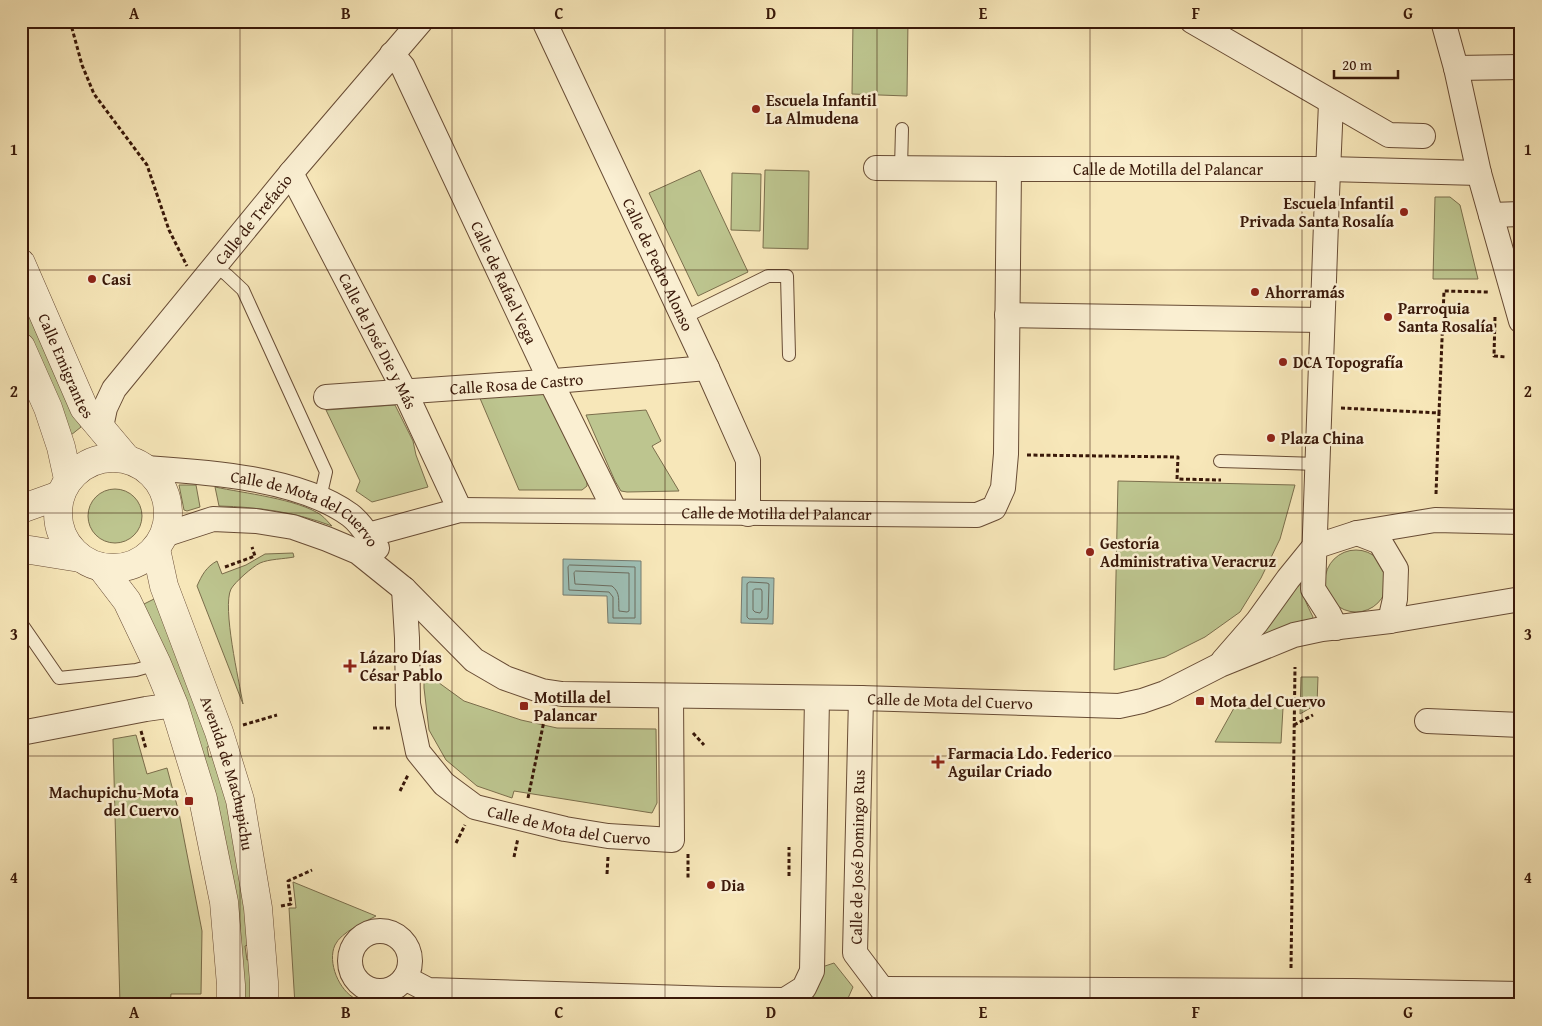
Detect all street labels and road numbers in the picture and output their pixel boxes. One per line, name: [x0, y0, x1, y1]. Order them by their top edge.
street label: Calle de Motilla del Palancar: [1073, 157, 1263, 181]
street label: Calle de Trefacio: [209, 169, 298, 270]
street label: Calle de Pedro Alonso: [617, 194, 700, 335]
street label: Calle de Rafael Vega: [465, 217, 544, 348]
street label: Calle de José Die y Más: [333, 268, 423, 413]
street label: Calle Emigrantes: [32, 309, 100, 423]
street label: Calle Rosa de Castro: [449, 367, 584, 400]
street label: Calle de Mota del Cuervo: [229, 464, 385, 552]
street label: Calle de Motilla del Palancar: [682, 500, 872, 526]
street label: Calle de Mota del Cuervo: [867, 686, 1033, 715]
street label: Avenida de Machupichu: [194, 693, 260, 852]
street label: Calle de José Domingo Rus: [843, 769, 871, 945]
street label: Calle de Mota del Cuervo: [485, 799, 651, 851]

